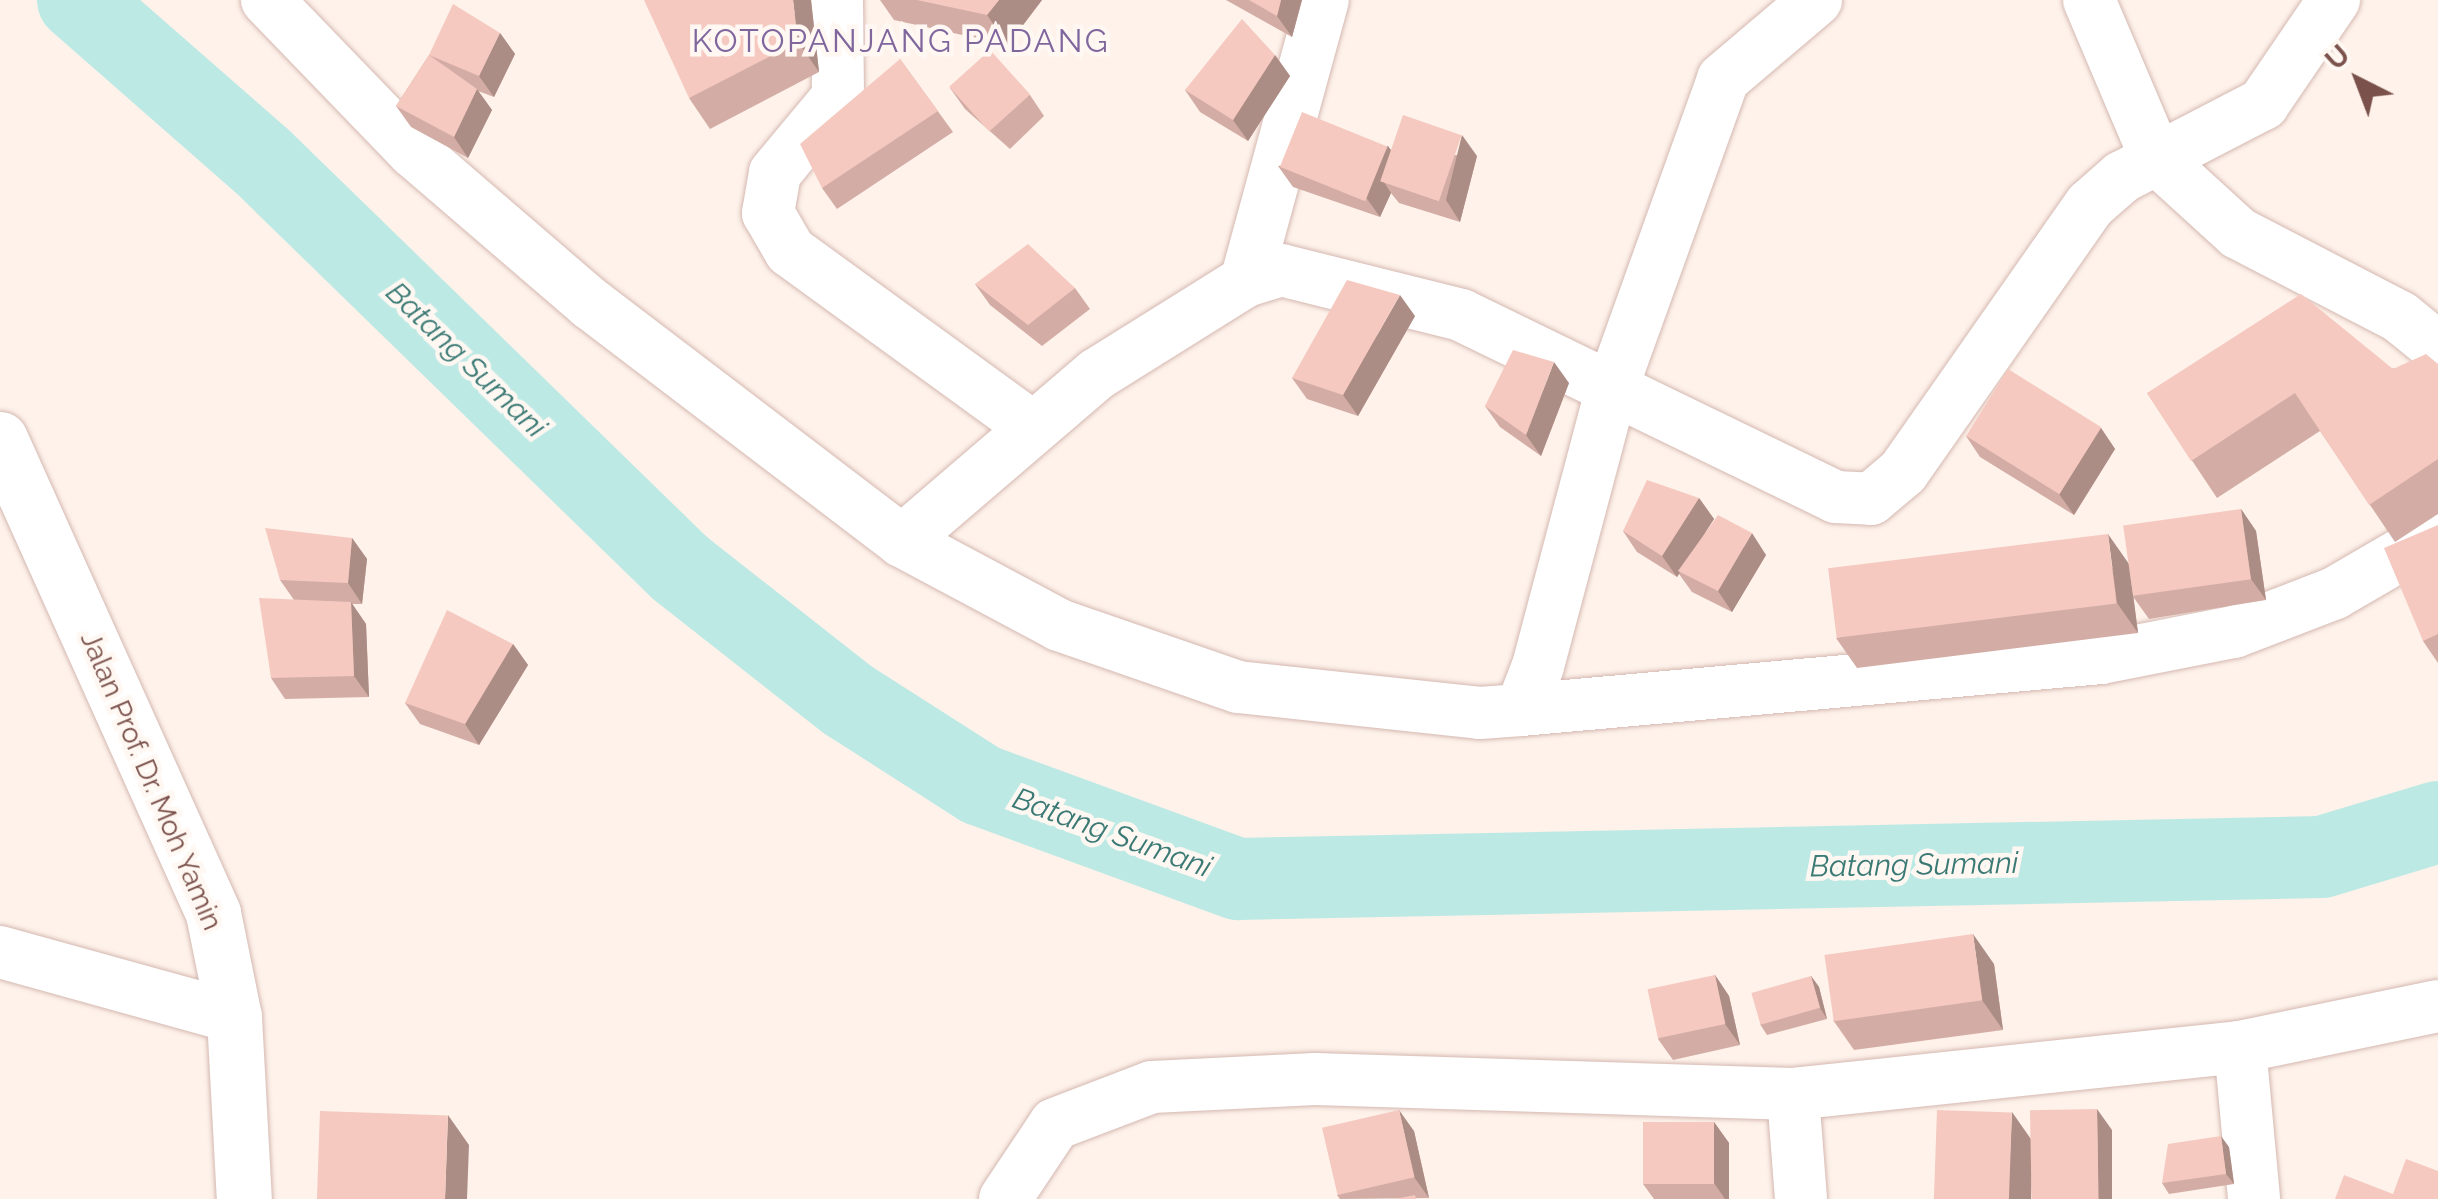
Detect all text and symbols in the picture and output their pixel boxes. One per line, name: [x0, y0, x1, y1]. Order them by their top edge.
district label: KOTOPANJANG PADANG: [692, 22, 1110, 60]
north arrow: [2308, 30, 2408, 130]
text: U: [2319, 38, 2356, 77]
water label: Batang Sumani: [379, 275, 553, 445]
street label: Jalan Prof. Dr. Moh Yamin: [73, 626, 229, 936]
water label: Batang Sumani: [1008, 780, 1216, 886]
water label: Batang Sumani: [1810, 845, 2018, 885]

